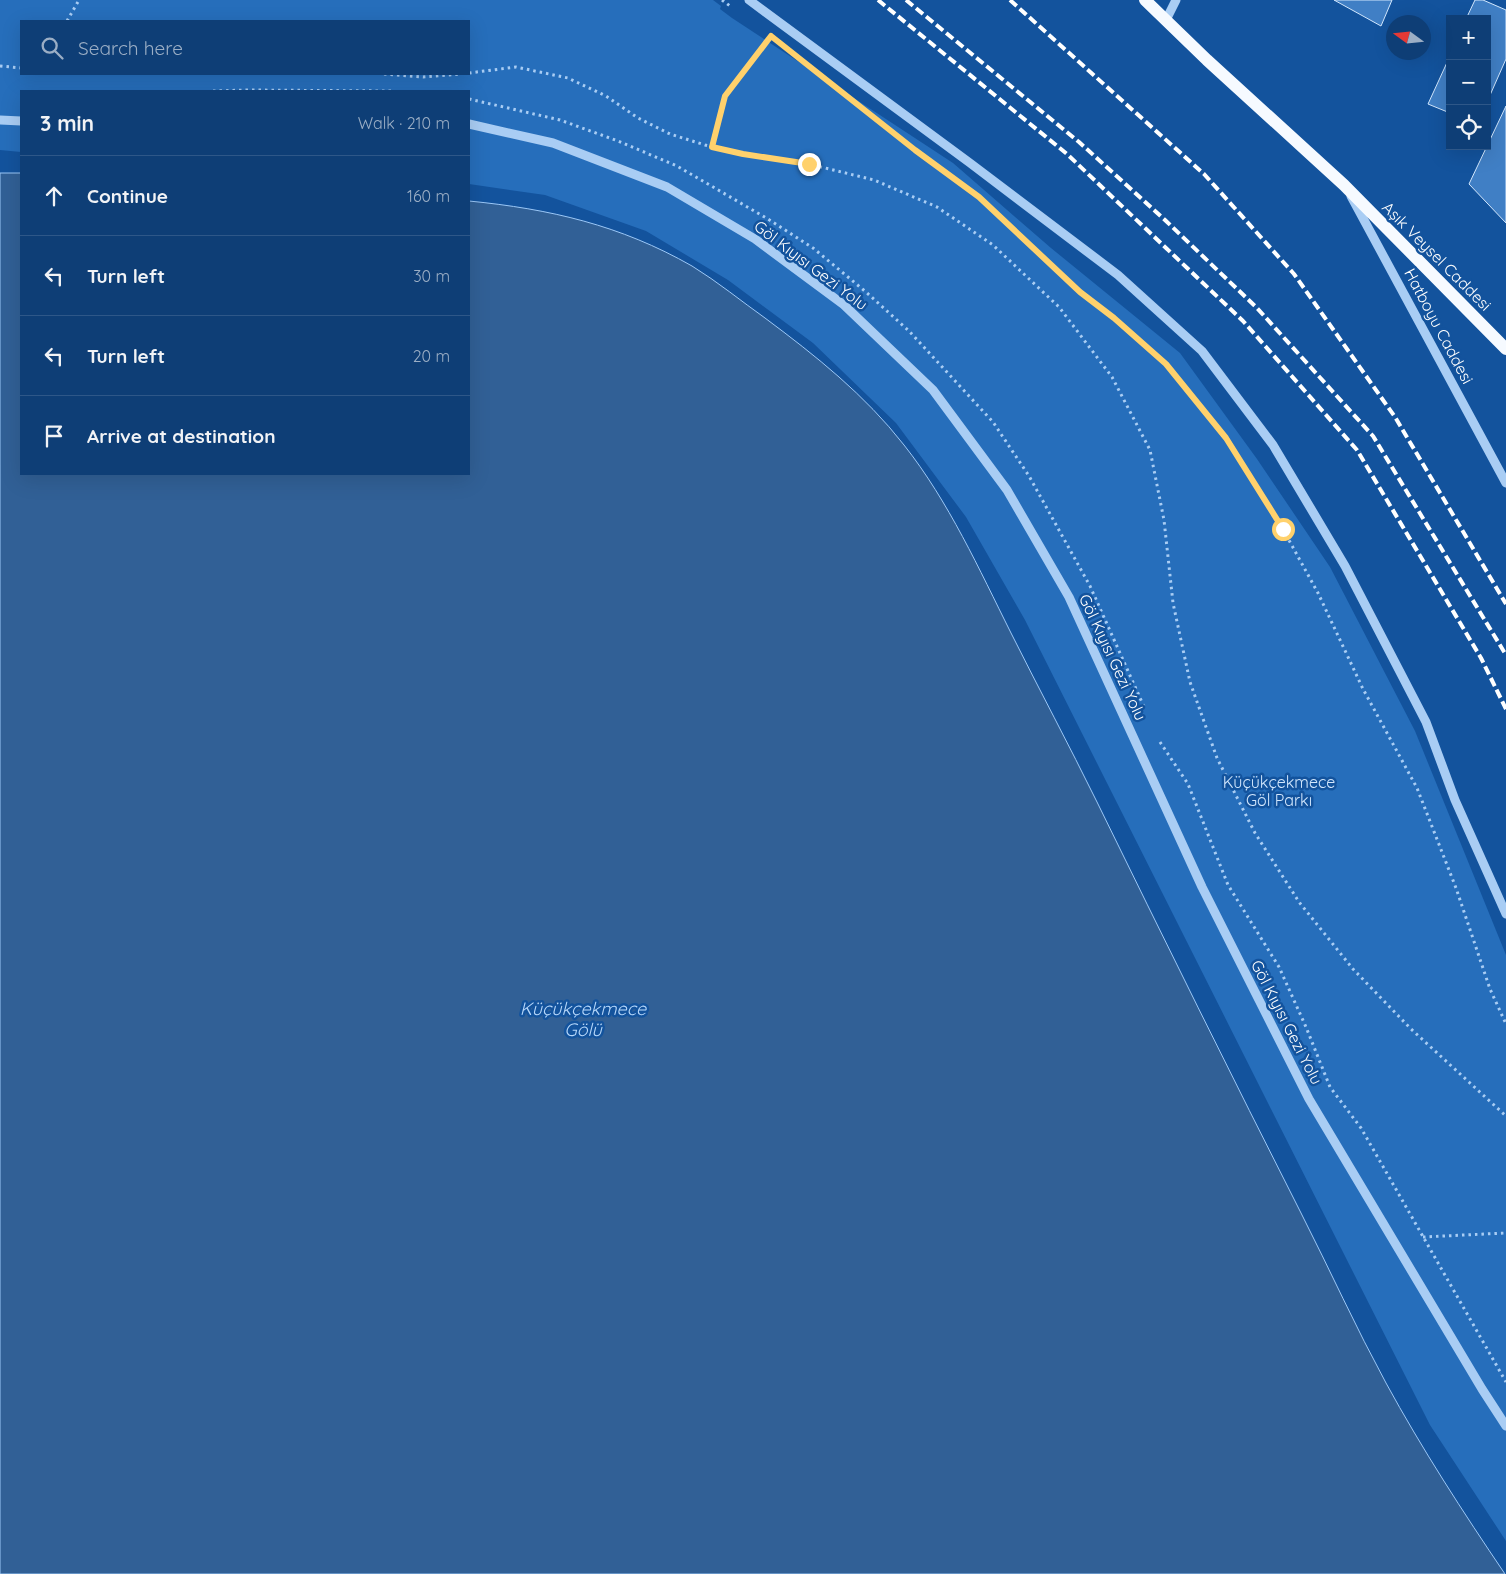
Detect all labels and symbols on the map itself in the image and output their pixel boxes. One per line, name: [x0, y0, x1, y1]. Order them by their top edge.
north arrow: [1386, 15, 1431, 60]
route end: [798, 153, 821, 176]
street label: Aşık Veysel Caddesi: [1378, 197, 1496, 315]
street label: Göl Kıyısı Gezi Yolu: [750, 216, 872, 314]
street label: Hatboyu Caddesi: [1400, 265, 1478, 387]
route start: [1272, 518, 1295, 541]
street label: Göl Kıyısı Gezi Yolu: [1075, 591, 1151, 723]
park label: Küçükçekmece Göl Parkı: [1223, 772, 1335, 810]
street label: Göl Kıyısı Gezi Yolu: [1247, 956, 1327, 1088]
water label: Küçükçekmece Gölü: [520, 997, 647, 1041]

